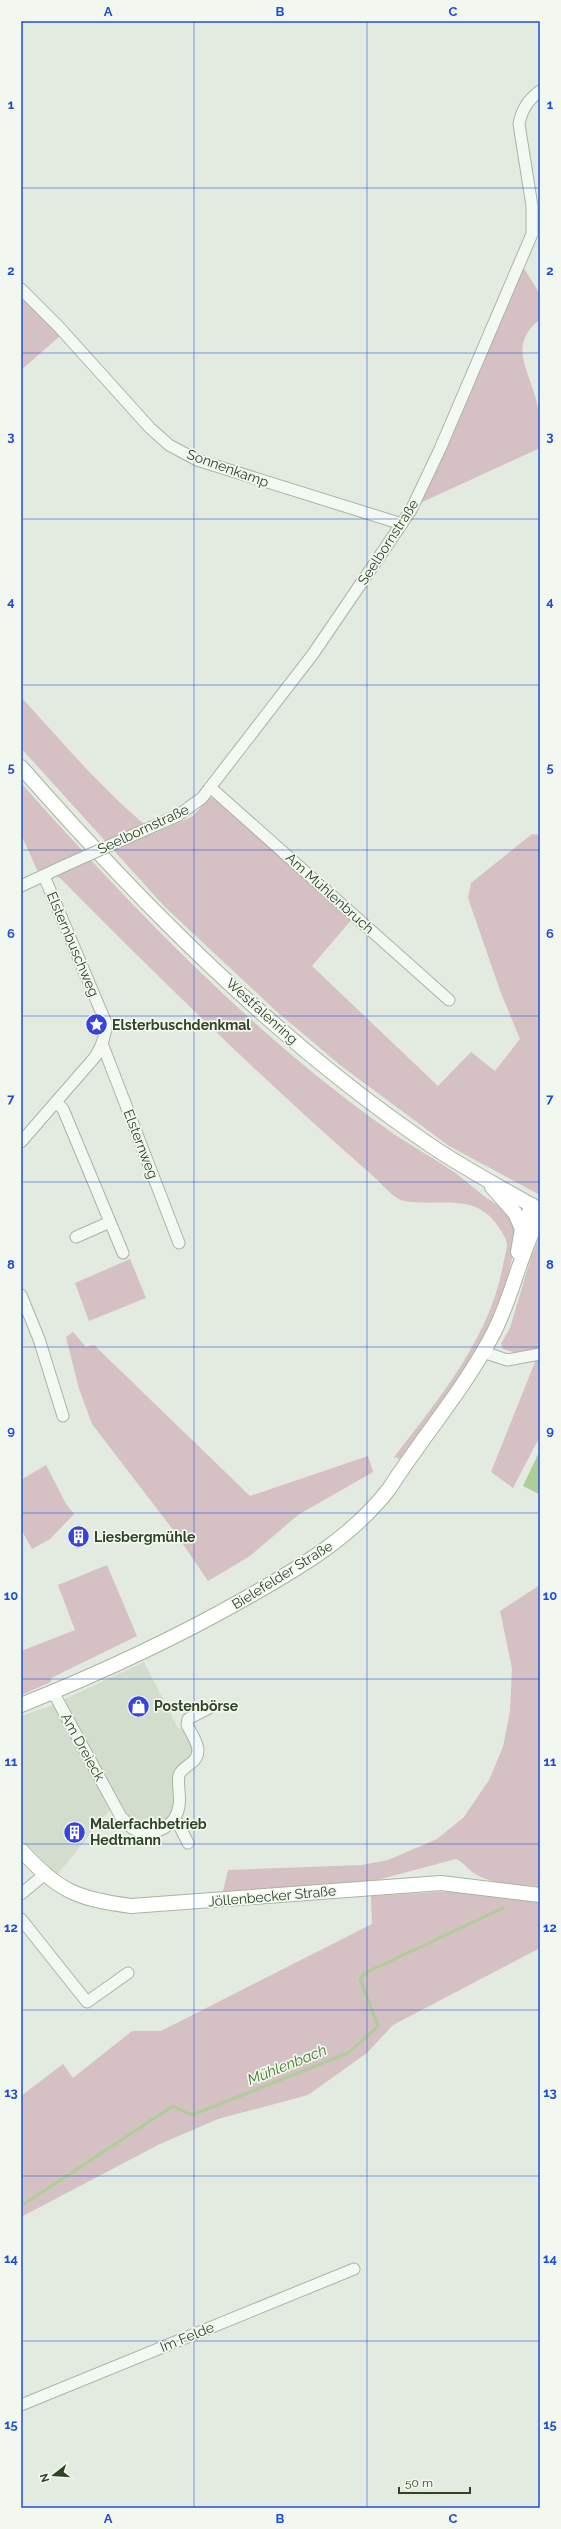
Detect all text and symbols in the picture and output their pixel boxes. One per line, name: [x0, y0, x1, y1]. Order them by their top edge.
text: A: [104, 4, 113, 19]
text: B: [276, 4, 285, 19]
text: C: [449, 4, 458, 19]
text: 1: [8, 97, 15, 112]
text: 1: [547, 97, 554, 112]
text: 2: [7, 263, 15, 278]
text: 2: [546, 263, 554, 278]
text: 3: [7, 429, 15, 444]
text: 3: [546, 429, 554, 444]
street label: Sonnenkamp: [185, 446, 272, 490]
street label: Seelbornstraße: [354, 496, 422, 588]
text: 4: [7, 594, 15, 609]
text: 4: [546, 594, 554, 609]
text: 5: [7, 760, 15, 775]
text: 5: [546, 760, 554, 775]
street label: Seelbornstraße: [95, 801, 191, 857]
street label: Am Mühlenbruch: [283, 849, 377, 937]
street label: Elsternbuschweg: [44, 889, 102, 999]
text: 6: [7, 926, 15, 941]
text: 6: [546, 926, 554, 941]
street label: Westfalenring: [223, 975, 301, 1047]
place icon: Elsterbuschdenkmal: [84, 1012, 110, 1038]
place label: Elsterbuschdenkmal: [112, 1017, 251, 1033]
text: 7: [7, 1091, 15, 1106]
text: 7: [546, 1091, 554, 1106]
street label: Elsternweg: [120, 1107, 162, 1181]
text: 8: [7, 1257, 15, 1272]
text: 8: [546, 1257, 554, 1272]
text: 9: [7, 1423, 15, 1438]
text: 9: [546, 1423, 554, 1438]
building icon: Liesbergmühle: [66, 1524, 92, 1550]
place label: Liesbergmühle: [94, 1529, 196, 1545]
street label: Bielefelder Straße: [229, 1538, 335, 1612]
text: 10: [4, 1588, 18, 1603]
text: 10: [543, 1588, 557, 1603]
shop icon: Postenbörse: [125, 1693, 151, 1719]
place label: Postenbörse: [154, 1698, 239, 1714]
street label: Am Dreieck: [58, 1710, 109, 1784]
text: 11: [5, 1754, 18, 1769]
text: 11: [544, 1754, 557, 1769]
place label: Malerfachbetrieb Hedtmann: [90, 1816, 207, 1848]
building icon: Malerfachbetrieb Hedtmann: [62, 1819, 88, 1845]
street label: Jöllenbecker Straße: [207, 1882, 337, 1910]
text: 12: [4, 1920, 18, 1935]
text: 12: [543, 1920, 557, 1935]
water label: Mühlenbach: [245, 2041, 329, 2089]
text: 13: [4, 2085, 18, 2100]
text: 13: [543, 2085, 557, 2100]
text: 14: [4, 2251, 18, 2266]
text: 14: [543, 2251, 557, 2266]
street label: Im Felde: [158, 2319, 216, 2355]
text: 15: [4, 2417, 18, 2432]
text: 15: [543, 2417, 557, 2432]
north arrow: [34, 2455, 74, 2495]
scale bar: [399, 2469, 470, 2495]
text: N: [37, 2472, 52, 2484]
text: 50 m: [405, 2476, 433, 2490]
text: A: [104, 2511, 113, 2526]
text: B: [276, 2511, 285, 2526]
text: C: [449, 2511, 458, 2526]

